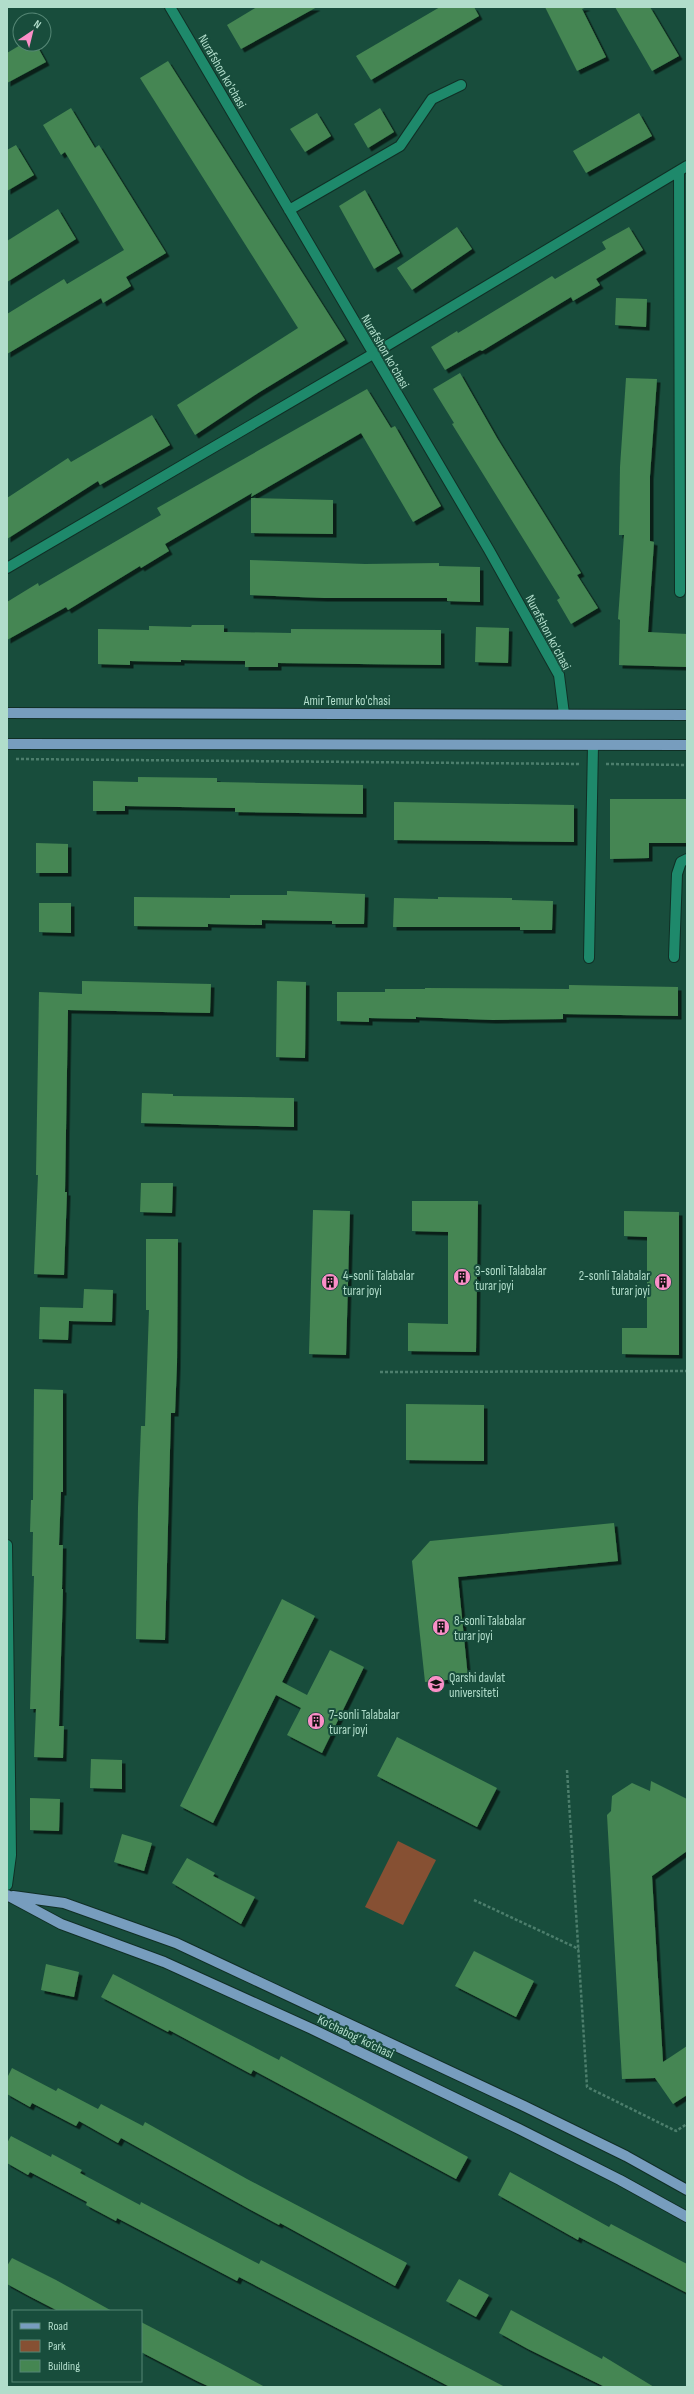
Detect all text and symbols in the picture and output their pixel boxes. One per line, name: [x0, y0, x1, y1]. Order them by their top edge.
north arrow: [12, 12, 52, 52]
text: N: [31, 17, 44, 31]
street label: Nurafshon ko'chasi: [195, 32, 250, 111]
street label: Nurafshon ko'chasi: [358, 312, 413, 391]
street label: Nurafshon ko'chasi: [522, 592, 575, 673]
street label: Amir Temur ko'chasi: [303, 693, 390, 709]
place label: 3-sonli Talabalar turar joyi: [475, 1263, 547, 1294]
building icon: 3-sonli Talabalar turar joyi: [452, 1267, 472, 1287]
place label: 4-sonli Talabalar turar joyi: [343, 1268, 415, 1299]
place label: 2-sonli Talabalar turar joyi: [579, 1268, 650, 1299]
building icon: 4-sonli Talabalar turar joyi: [320, 1272, 340, 1292]
building icon: 2-sonli Talabalar turar joyi: [653, 1272, 673, 1292]
place label: 8-sonli Talabalar turar joyi: [454, 1613, 526, 1644]
building icon: 8-sonli Talabalar turar joyi: [431, 1617, 451, 1637]
place label: Qarshi davlat universiteti: [449, 1670, 505, 1701]
school or university icon: Qarshi davlat universiteti: [426, 1674, 446, 1694]
place label: 7-sonli Talabalar turar joyi: [329, 1707, 400, 1738]
building icon: 7-sonli Talabalar turar joyi: [306, 1711, 326, 1731]
street label: Ko‘chabog‘ ko‘chasi: [315, 2012, 396, 2062]
legend: [12, 2310, 142, 2382]
text: Road: [48, 2319, 68, 2334]
text: Park: [48, 2339, 66, 2354]
text: Building: [48, 2359, 80, 2374]

